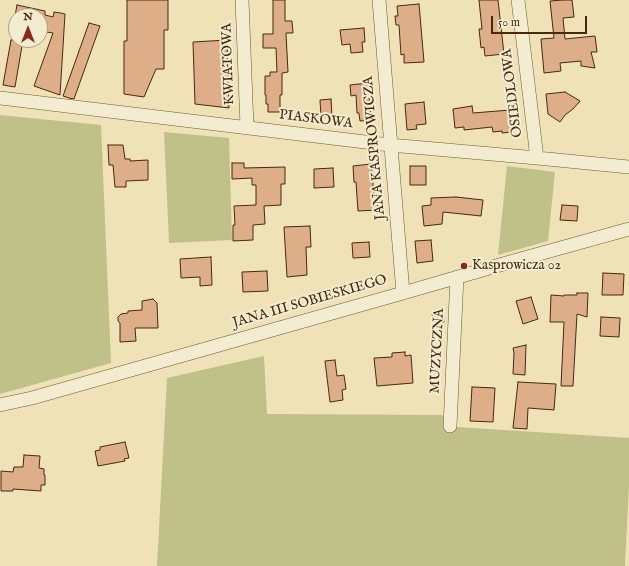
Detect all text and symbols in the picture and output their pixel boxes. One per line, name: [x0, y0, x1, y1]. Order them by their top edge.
north arrow: [8, 8, 48, 48]
scale bar: [493, 8, 589, 34]
text: N: [23, 10, 33, 24]
text: 50 m: [498, 15, 520, 30]
street label: KWIATOWA: [219, 23, 239, 105]
street label: OSIEDLOWA: [499, 48, 527, 138]
street label: JANA KASPROWICZA: [360, 75, 390, 221]
street label: PIASKOWA: [278, 107, 354, 133]
place label: Kasprowicza 02: [472, 258, 561, 274]
marker: Kasprowicza 02: [459, 261, 469, 271]
street label: JANA III SOBIESKIEGO: [231, 272, 389, 332]
street label: MUZYCZNA: [427, 308, 449, 394]

